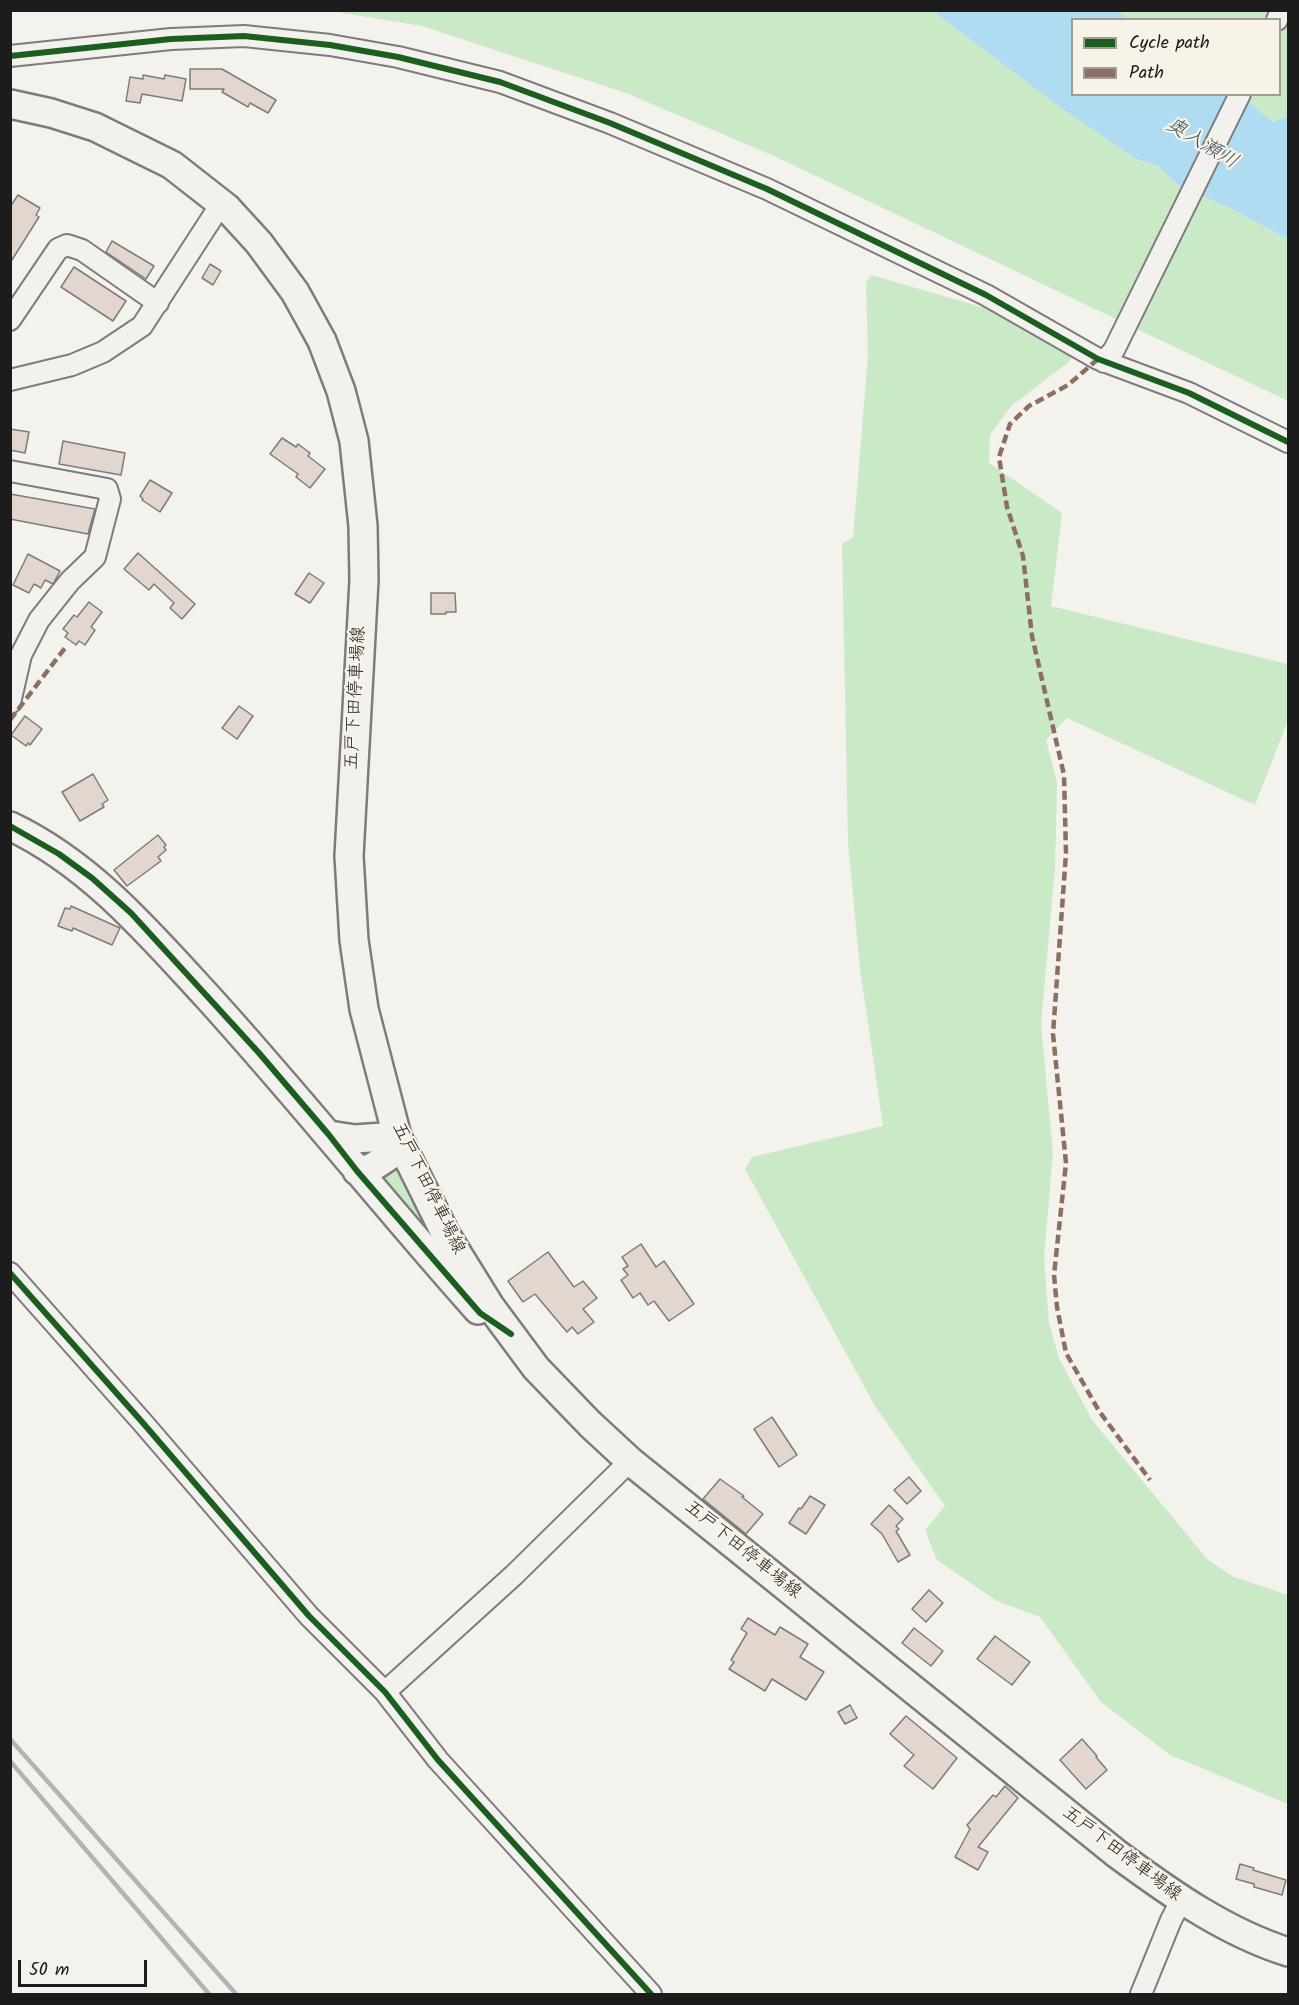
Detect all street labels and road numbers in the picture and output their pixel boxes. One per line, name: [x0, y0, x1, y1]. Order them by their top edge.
street label: 五戸下田停車場線: [342, 626, 372, 770]
street label: 五戸下田停車場線: [386, 1120, 468, 1258]
street label: 五戸下田停車場線: [679, 1497, 805, 1605]
street label: 五戸下田停車場線: [1057, 1803, 1185, 1907]

